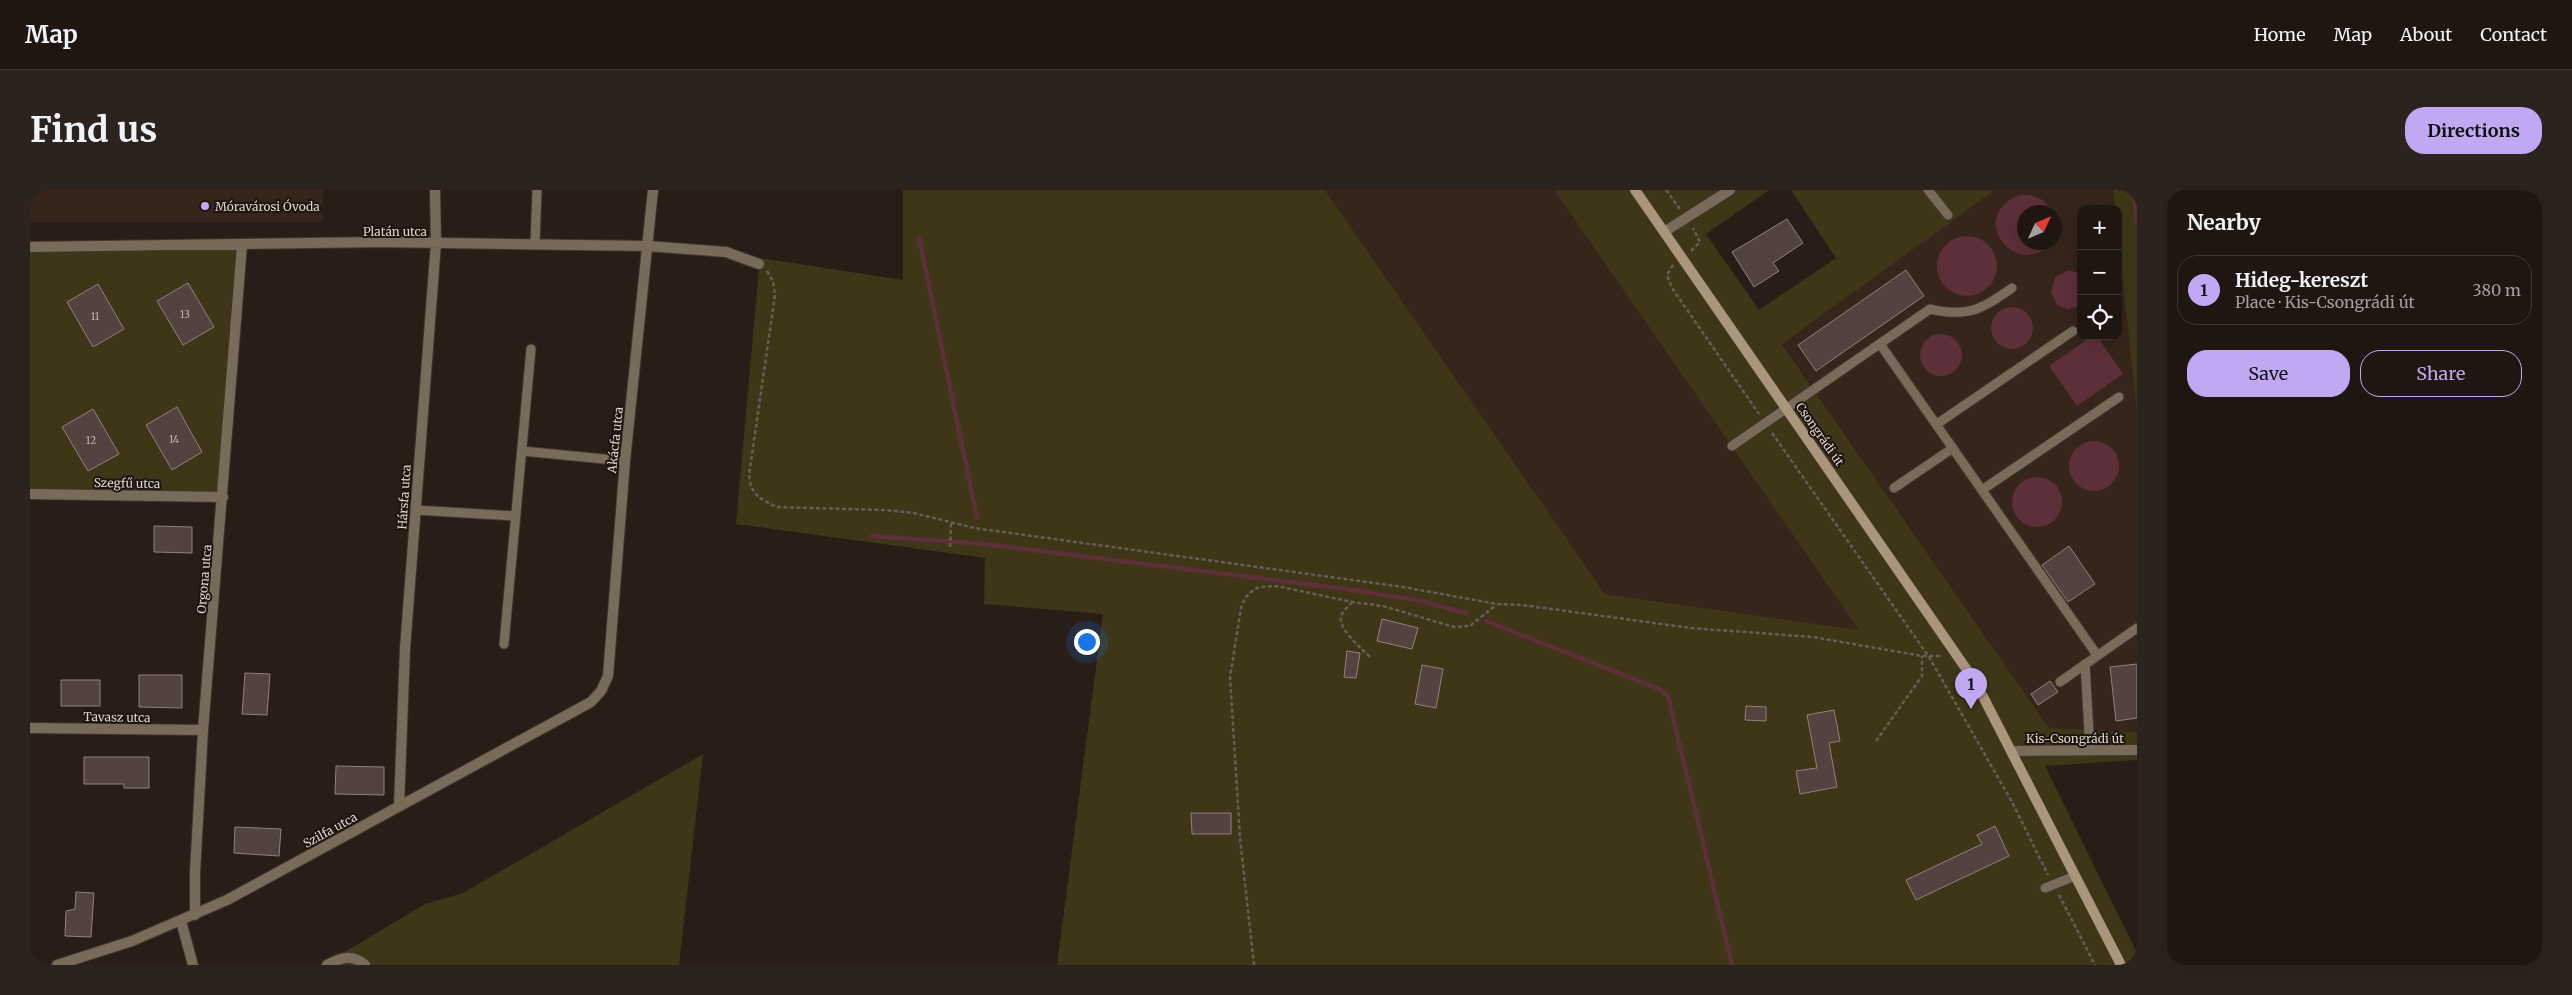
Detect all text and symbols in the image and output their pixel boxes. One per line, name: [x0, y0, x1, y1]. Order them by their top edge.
text: Map: [25, 19, 78, 50]
text: Home: [2254, 23, 2306, 46]
text: Map: [2334, 23, 2372, 46]
text: About: [2400, 23, 2452, 46]
text: Contact: [2480, 23, 2547, 46]
button: Directions: [2405, 107, 2542, 154]
text: Find us: [30, 108, 157, 152]
place label: Móravárosi Óvoda: [215, 199, 320, 214]
marker: Móravárosi Óvoda: [199, 200, 211, 212]
north arrow: [2017, 205, 2062, 250]
map controls: [2077, 205, 2122, 340]
button: +: [2077, 205, 2122, 250]
text: Nearby: [2187, 209, 2261, 236]
street label: Platán utca: [363, 224, 428, 239]
button: −: [2077, 250, 2122, 295]
text: Hideg-kereszt: [2235, 268, 2368, 292]
text: 1: [2200, 280, 2208, 300]
text: 380 m: [2473, 280, 2521, 300]
text: Place · Kis-Csongrádi út: [2235, 292, 2415, 312]
button: locate: [2077, 295, 2122, 340]
house number: 13: [180, 308, 190, 321]
house number: 11: [91, 310, 100, 323]
button: Save: [2187, 350, 2350, 397]
button: Share: [2360, 350, 2522, 397]
street label: Csongrádi út: [1793, 400, 1847, 469]
street label: Akácfa utca: [604, 405, 626, 475]
house number: 14: [169, 433, 179, 446]
house number: 12: [86, 434, 96, 447]
street label: Hársfa utca: [394, 463, 414, 530]
street label: Szegfű utca: [94, 475, 161, 491]
street label: Orgona utca: [193, 543, 215, 614]
your location: [1074, 629, 1100, 655]
pin: 1: [1955, 668, 1987, 709]
street label: Tavasz utca: [83, 709, 151, 725]
street label: Kis-Csongrádi út: [2026, 731, 2124, 746]
street label: Szilfa utca: [300, 809, 360, 851]

